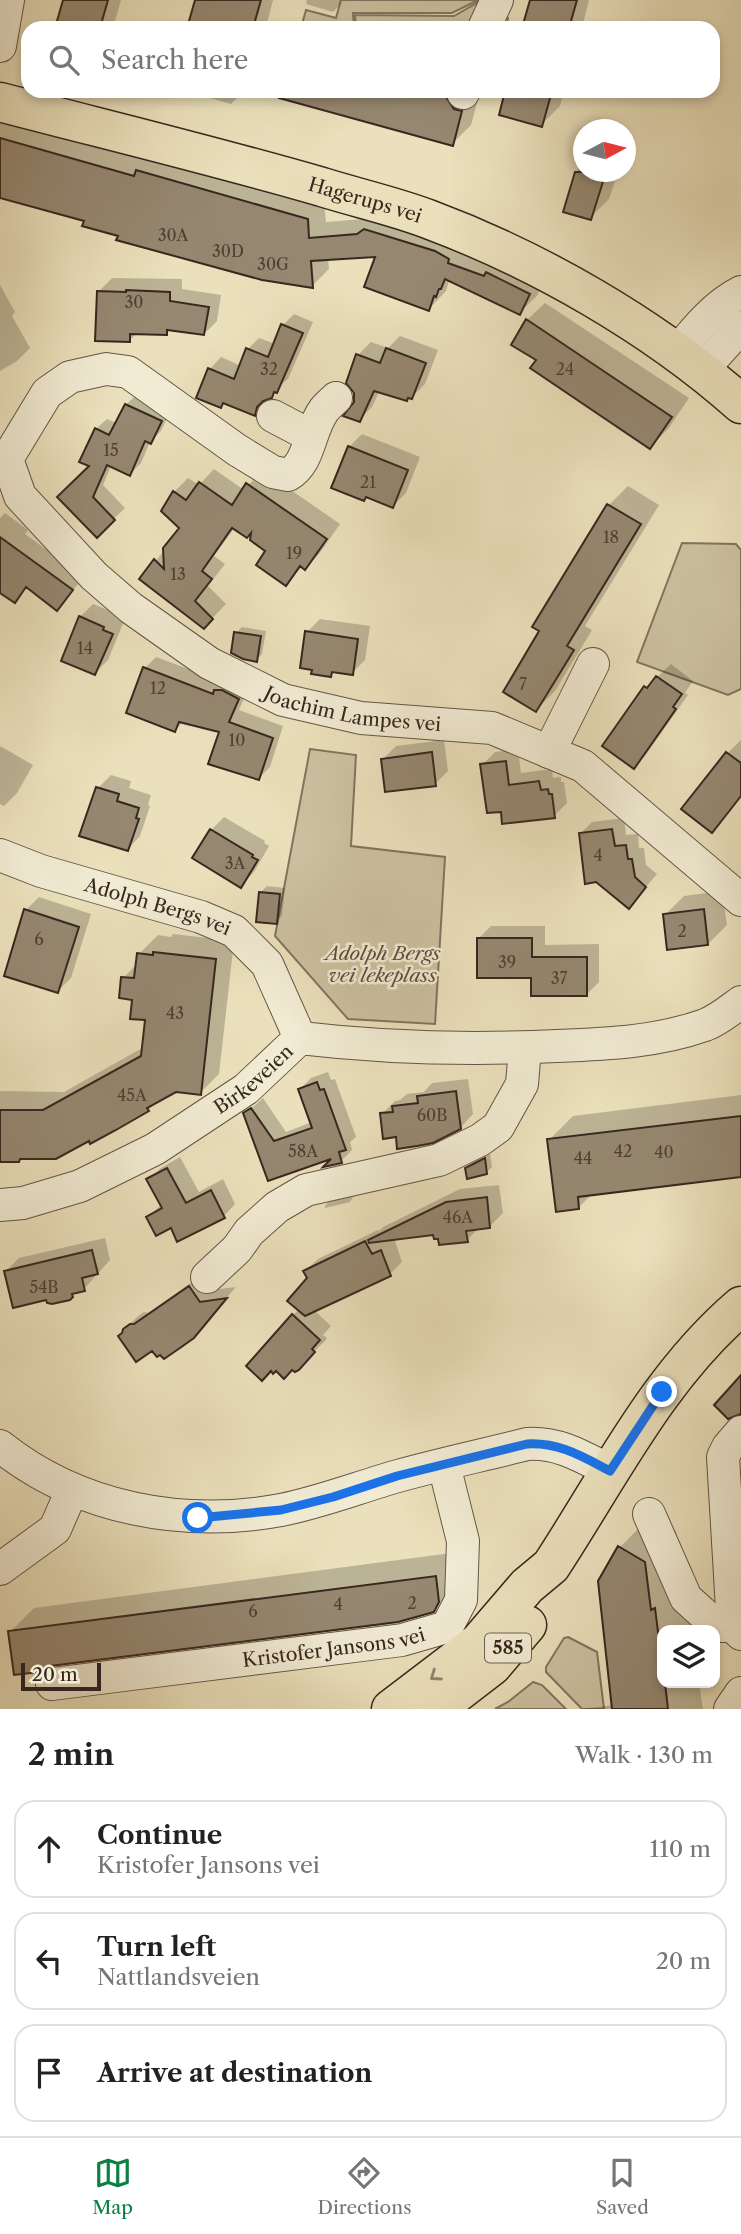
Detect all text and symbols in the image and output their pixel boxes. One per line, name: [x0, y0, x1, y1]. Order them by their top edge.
search box: [21, 21, 720, 98]
icon: search: [45, 41, 83, 79]
text: Search here: [101, 44, 248, 76]
north arrow: [573, 119, 636, 182]
street label: Hagerups vei: [306, 173, 425, 228]
house number: 30A: [158, 225, 189, 245]
house number: 30D: [212, 241, 244, 261]
house number: 30G: [257, 254, 289, 274]
house number: 30: [125, 292, 143, 312]
house number: 32: [260, 359, 278, 379]
house number: 24: [556, 359, 574, 379]
house number: 15: [103, 440, 119, 460]
house number: 21: [360, 472, 376, 492]
house number: 18: [603, 527, 619, 547]
house number: 19: [286, 543, 302, 563]
house number: 13: [170, 564, 186, 584]
house number: 14: [77, 638, 93, 658]
house number: 7: [519, 674, 527, 694]
house number: 12: [150, 678, 166, 698]
street label: Joachim Lampes vei: [257, 680, 442, 736]
house number: 10: [229, 730, 245, 750]
house number: 4: [593, 845, 603, 865]
house number: 3A: [225, 853, 246, 873]
street label: Adolph Bergs vei: [81, 873, 235, 940]
house number: 2: [677, 921, 687, 941]
house number: 6: [34, 929, 44, 949]
park label: Adolph Bergs vei lekeplass: [322, 942, 441, 987]
house number: 39: [498, 952, 516, 972]
house number: 37: [551, 968, 567, 988]
house number: 43: [166, 1003, 184, 1023]
street label: Birkeveien: [210, 1040, 298, 1119]
house number: 45A: [117, 1085, 148, 1105]
house number: 60B: [417, 1105, 447, 1125]
house number: 58A: [288, 1141, 319, 1161]
house number: 42: [614, 1141, 632, 1161]
house number: 40: [654, 1142, 674, 1162]
house number: 44: [574, 1148, 592, 1168]
house number: 46A: [443, 1207, 474, 1227]
house number: 54B: [29, 1277, 59, 1297]
route end: [646, 1376, 677, 1407]
route start: [182, 1502, 213, 1533]
house number: 2: [407, 1593, 417, 1613]
house number: 4: [333, 1594, 343, 1614]
house number: 6: [248, 1601, 258, 1621]
street label: Kristofer Jansons vei: [241, 1623, 428, 1672]
map controls: [657, 1625, 720, 1688]
button: layers: [657, 1625, 720, 1688]
road number: 585: [485, 1633, 531, 1662]
scale bar: [21, 1660, 102, 1692]
text: 20 m: [32, 1663, 78, 1686]
one-way arrow: [430, 1668, 443, 1680]
text: 2 min: [28, 1736, 114, 1773]
text: Walk · 130 m: [575, 1741, 713, 1769]
text: Continue: [97, 1819, 222, 1851]
icon: ahead: [30, 1830, 68, 1868]
text: 110 m: [650, 1835, 711, 1863]
text: Kristofer Jansons vei: [97, 1851, 320, 1879]
text: Turn left: [97, 1931, 216, 1963]
icon: left: [30, 1942, 68, 1980]
text: 20 m: [656, 1947, 711, 1975]
text: Nattlandsveien: [97, 1963, 260, 1991]
icon: arrive: [30, 2054, 68, 2092]
text: Arrive at destination: [97, 2057, 372, 2089]
tab: Map: [92, 2154, 133, 2219]
tab: Directions: [318, 2154, 411, 2219]
tab: Saved: [596, 2154, 649, 2219]

